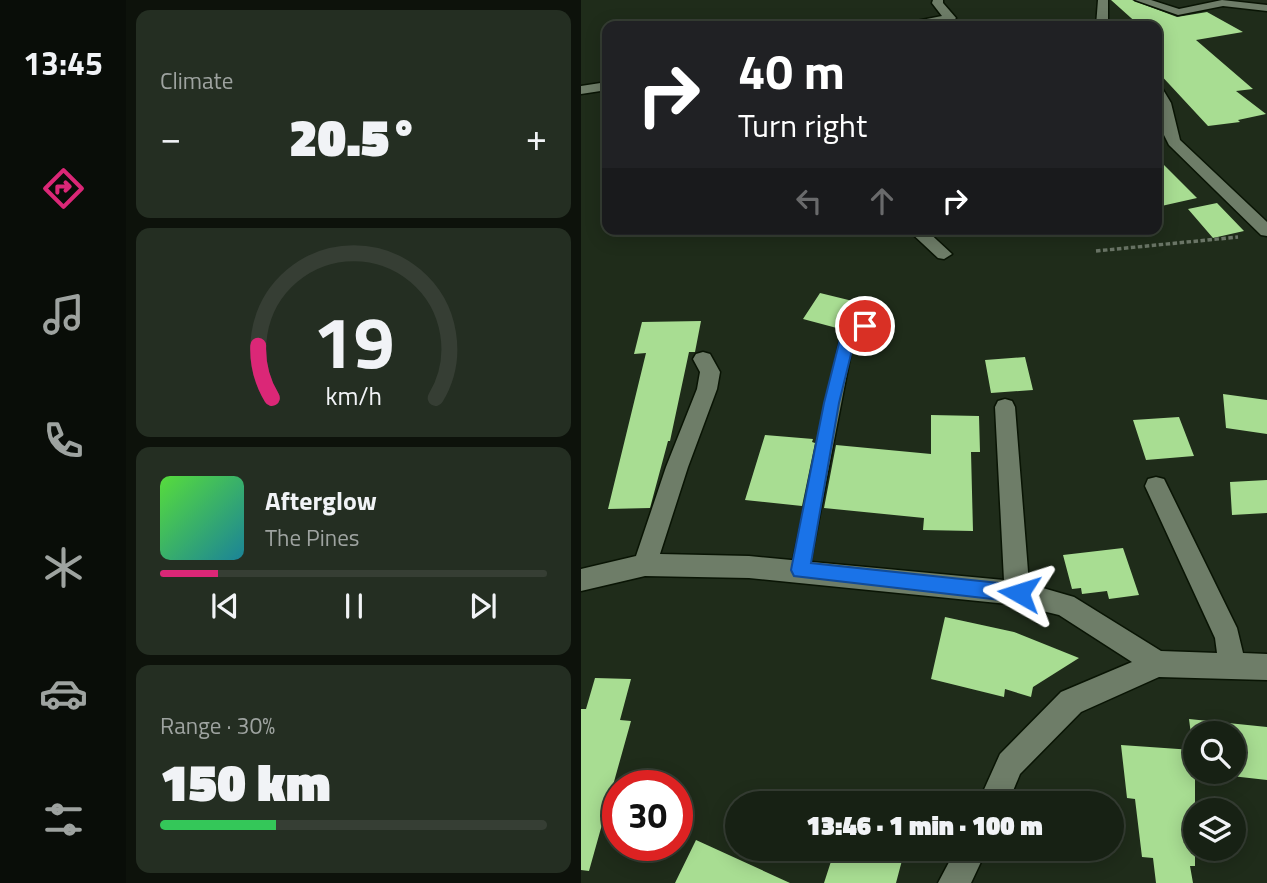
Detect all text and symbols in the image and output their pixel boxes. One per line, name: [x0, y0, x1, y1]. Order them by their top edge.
text: 40 m: [738, 33, 845, 108]
text: 13:45: [23, 39, 103, 87]
icon: right: [623, 49, 714, 140]
text: Climate: [160, 63, 233, 98]
text: 20.5°: [289, 97, 418, 176]
text: Turn right: [738, 101, 867, 149]
text: −: [160, 108, 181, 166]
text: +: [526, 108, 547, 166]
icon: directions: [39, 164, 88, 213]
icon: left: [790, 182, 828, 220]
icon: ahead: [863, 182, 901, 220]
icon: right: [936, 182, 974, 220]
text: 19: [313, 287, 394, 397]
icon: music: [39, 290, 88, 339]
pin: [835, 296, 895, 356]
icon: arrive: [846, 307, 884, 345]
text: km/h: [325, 377, 382, 415]
icon: phone: [39, 416, 88, 465]
text: Afterglow: [265, 481, 377, 520]
text: The Pines: [265, 520, 359, 555]
icon: climate: [39, 543, 88, 592]
position arrow: [982, 556, 1056, 630]
icon: previous: [206, 587, 244, 625]
icon: pause: [335, 587, 373, 625]
icon: next: [464, 587, 502, 625]
icon: car: [39, 669, 88, 718]
text: Range · 30%: [160, 708, 275, 743]
map controls: [1183, 721, 1246, 861]
button: search: [1183, 721, 1246, 784]
text: 150 km: [160, 742, 331, 821]
speed limit sign: 30: [602, 770, 693, 861]
icon: filters: [39, 795, 88, 844]
button: layers: [1183, 798, 1246, 861]
text: 13:46 · 1 min · 100 m: [806, 806, 1043, 845]

